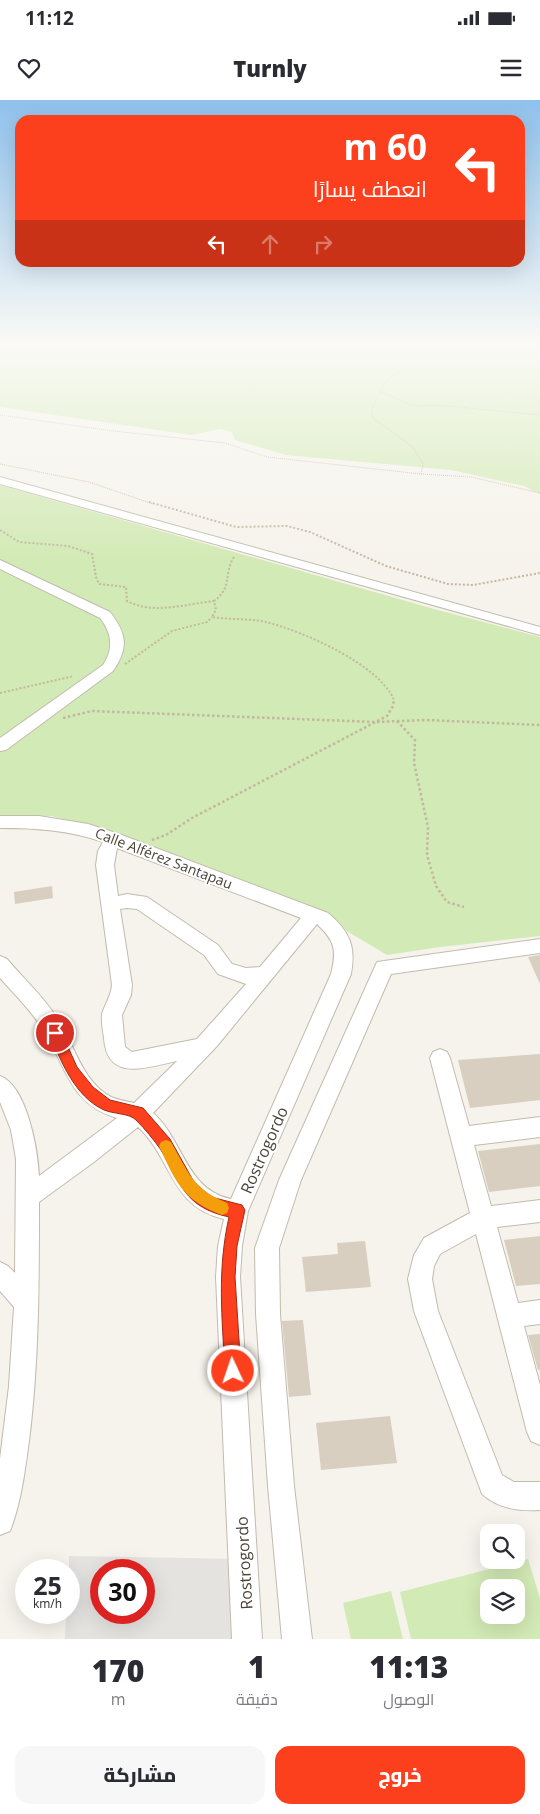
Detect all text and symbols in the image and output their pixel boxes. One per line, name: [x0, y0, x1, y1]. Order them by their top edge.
text: 11:12: [25, 5, 74, 31]
text: Turnly: [233, 53, 307, 83]
icon: heart: [15, 54, 43, 82]
icon: menu: [497, 54, 525, 82]
text: 60 m: [344, 123, 427, 170]
icon: left: [445, 135, 510, 200]
text: انعطف يسارًا: [313, 173, 427, 203]
icon: left: [203, 230, 231, 258]
icon: ahead: [256, 230, 284, 258]
icon: right: [309, 230, 337, 258]
street label: Calle Alférez Santapau: [93, 823, 235, 893]
pin: [34, 1012, 76, 1054]
icon: arrive: [41, 1019, 69, 1047]
street label: Rostrogordo: [235, 1103, 293, 1197]
position arrow: [206, 1344, 258, 1396]
street label: Rostrogordo: [231, 1516, 257, 1610]
map controls: [480, 1524, 525, 1624]
button: search: [480, 1524, 525, 1569]
speed limit sign: 30: [90, 1559, 155, 1624]
text: 25: [33, 1568, 62, 1602]
button: layers: [480, 1579, 525, 1624]
text: km/h: [33, 1595, 62, 1612]
text: 1: [248, 1646, 266, 1687]
text: 11:13: [369, 1646, 448, 1687]
text: 170: [92, 1650, 144, 1691]
text: m: [111, 1688, 125, 1710]
text: دقيقة: [236, 1688, 278, 1710]
text: الوصول: [383, 1688, 434, 1710]
button: مشاركة: [15, 1746, 265, 1804]
button: خروج: [275, 1746, 525, 1804]

